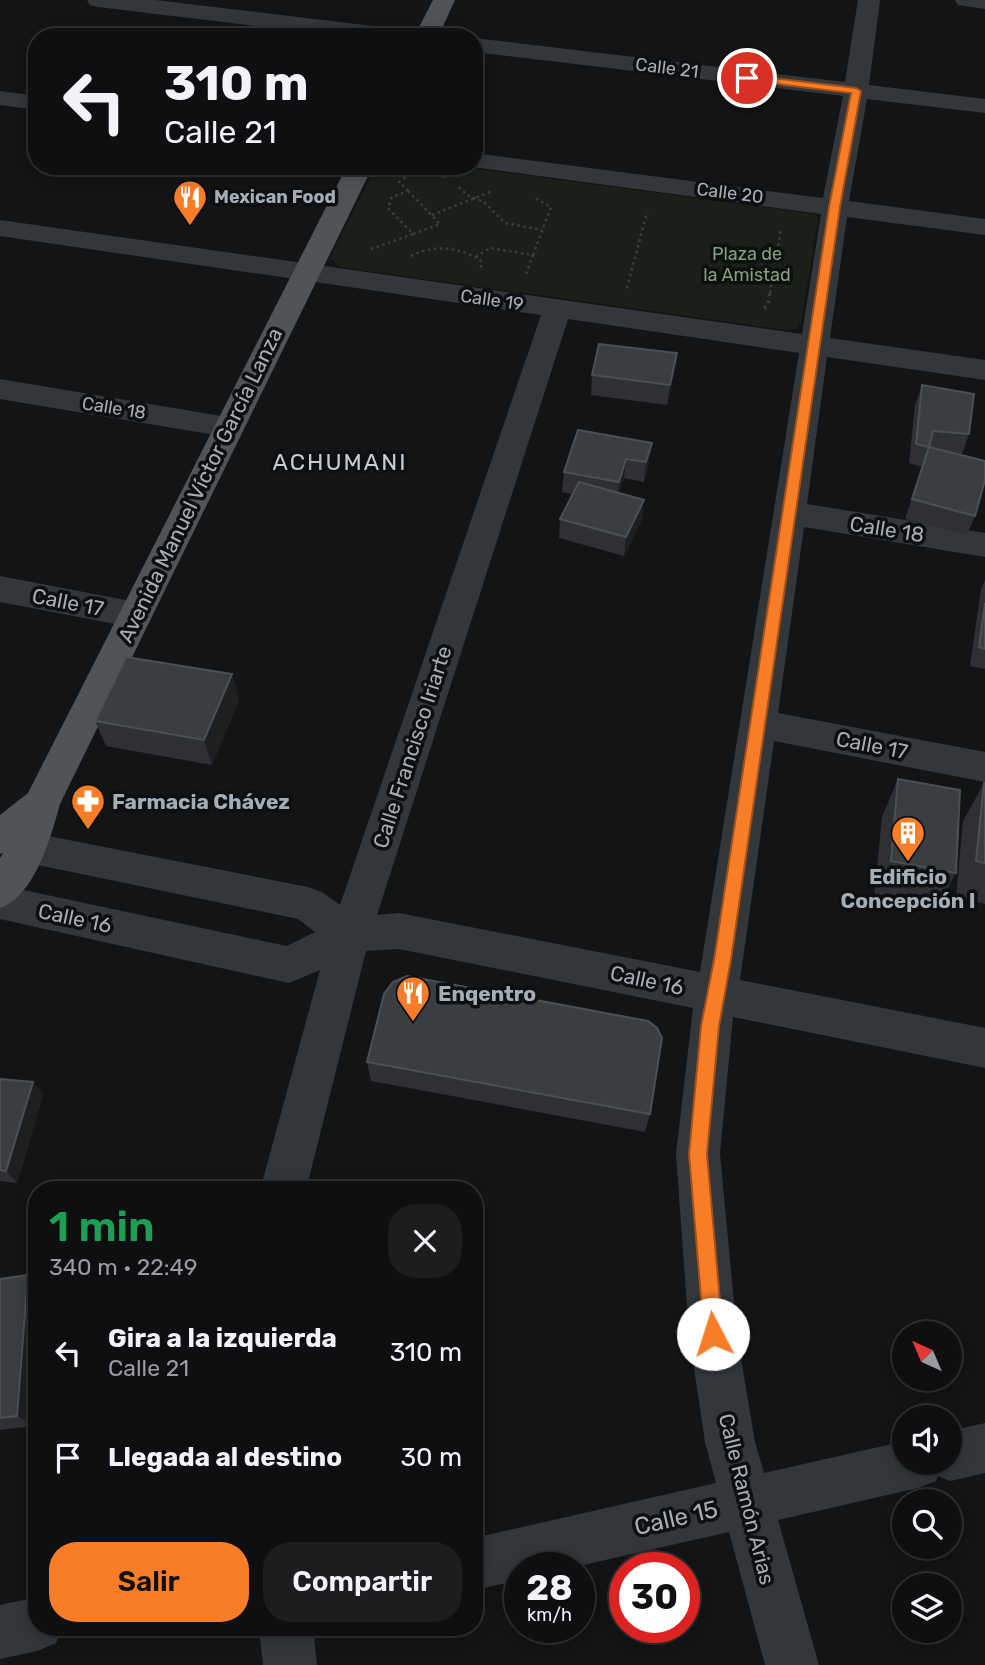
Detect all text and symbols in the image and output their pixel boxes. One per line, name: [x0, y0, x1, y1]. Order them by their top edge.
pin: [717, 48, 777, 108]
street label: Calle 21: [634, 53, 700, 83]
text: 310 m: [164, 54, 309, 112]
icon: left: [49, 56, 140, 147]
icon: arrive: [728, 59, 766, 97]
text: Calle 21: [164, 113, 277, 151]
restaurant icon: Mexican Food: [171, 178, 209, 227]
street label: Calle 20: [695, 178, 765, 208]
place label: Mexican Food: [214, 186, 336, 208]
park label: Plaza de la Amistad: [703, 243, 791, 286]
street label: Calle 19: [459, 285, 525, 315]
street label: Avenida Manuel Víctor García Lanza: [113, 323, 287, 647]
street label: Calle 18: [81, 392, 147, 424]
district label: ACHUMANI: [273, 448, 407, 476]
street label: Calle 18: [848, 511, 926, 547]
street label: Calle 17: [30, 583, 106, 621]
street label: Calle Francisco Iriarte: [367, 643, 457, 851]
street label: Calle 17: [834, 726, 910, 764]
pharmacy icon: Farmacia Chávez: [69, 782, 107, 831]
place label: Farmacia Chávez: [112, 789, 290, 814]
building icon: Edificio Concepción I: [889, 814, 927, 863]
place label: Edificio Concepción I: [840, 864, 976, 913]
street label: Calle 16: [36, 898, 114, 938]
street label: Calle 16: [608, 960, 686, 1000]
restaurant icon: Enqentro: [394, 974, 432, 1023]
place label: Enqentro: [438, 981, 536, 1006]
text: 1 min: [49, 1202, 155, 1252]
button: close: [388, 1204, 462, 1278]
text: 340 m · 22:49: [49, 1253, 197, 1281]
position arrow: [676, 1297, 750, 1371]
north arrow: [892, 1321, 962, 1391]
map controls: [892, 1321, 962, 1643]
text: Gira a la izquierda: [108, 1323, 337, 1354]
icon: left: [49, 1334, 87, 1372]
text: 310 m: [390, 1337, 462, 1368]
text: Calle 21: [108, 1354, 189, 1382]
button: sound: [892, 1405, 962, 1475]
street label: Calle Ramón Arias: [714, 1411, 780, 1587]
icon: arrive: [49, 1439, 87, 1477]
text: Llegada al destino: [108, 1442, 342, 1473]
text: 30 m: [400, 1442, 462, 1473]
button: search: [892, 1489, 962, 1559]
street label: Calle 15: [632, 1495, 720, 1541]
button: Salir: [49, 1542, 249, 1622]
button: Compartir: [263, 1542, 462, 1622]
speed limit sign: 30: [609, 1552, 700, 1643]
text: 28: [526, 1567, 573, 1609]
button: layers: [892, 1573, 962, 1643]
text: km/h: [527, 1604, 572, 1626]

